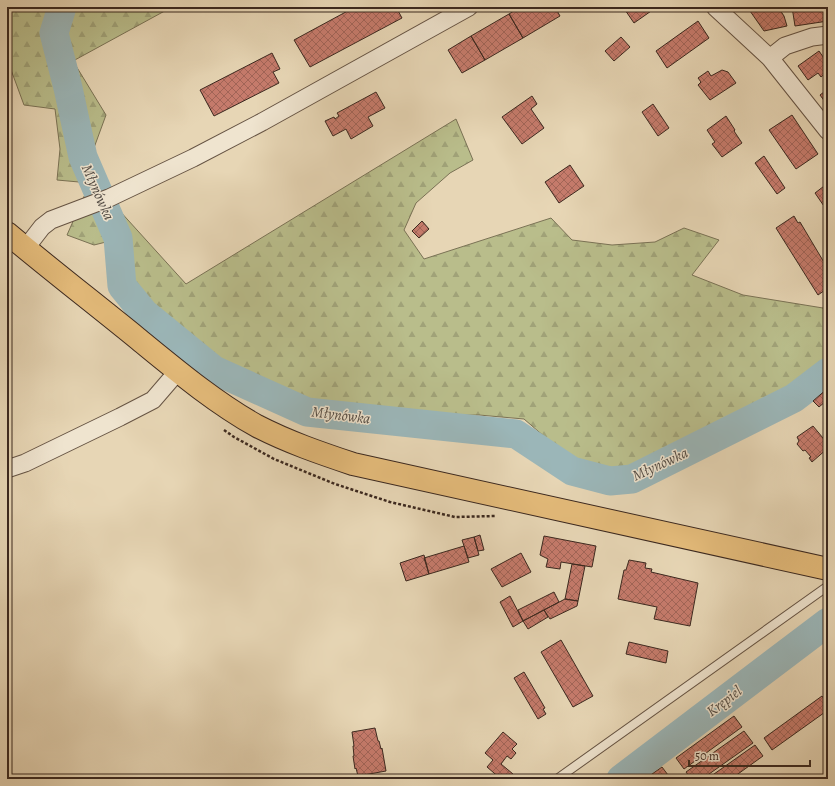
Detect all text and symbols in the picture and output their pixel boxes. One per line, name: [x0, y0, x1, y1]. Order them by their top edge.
water label: Młynówka: [77, 161, 119, 223]
water label: Młynówka: [310, 401, 372, 429]
water label: Młynówka: [629, 442, 691, 486]
water label: Krępiel: [702, 681, 746, 721]
scale bar: [689, 742, 810, 768]
text: 50 m: [695, 748, 719, 764]

